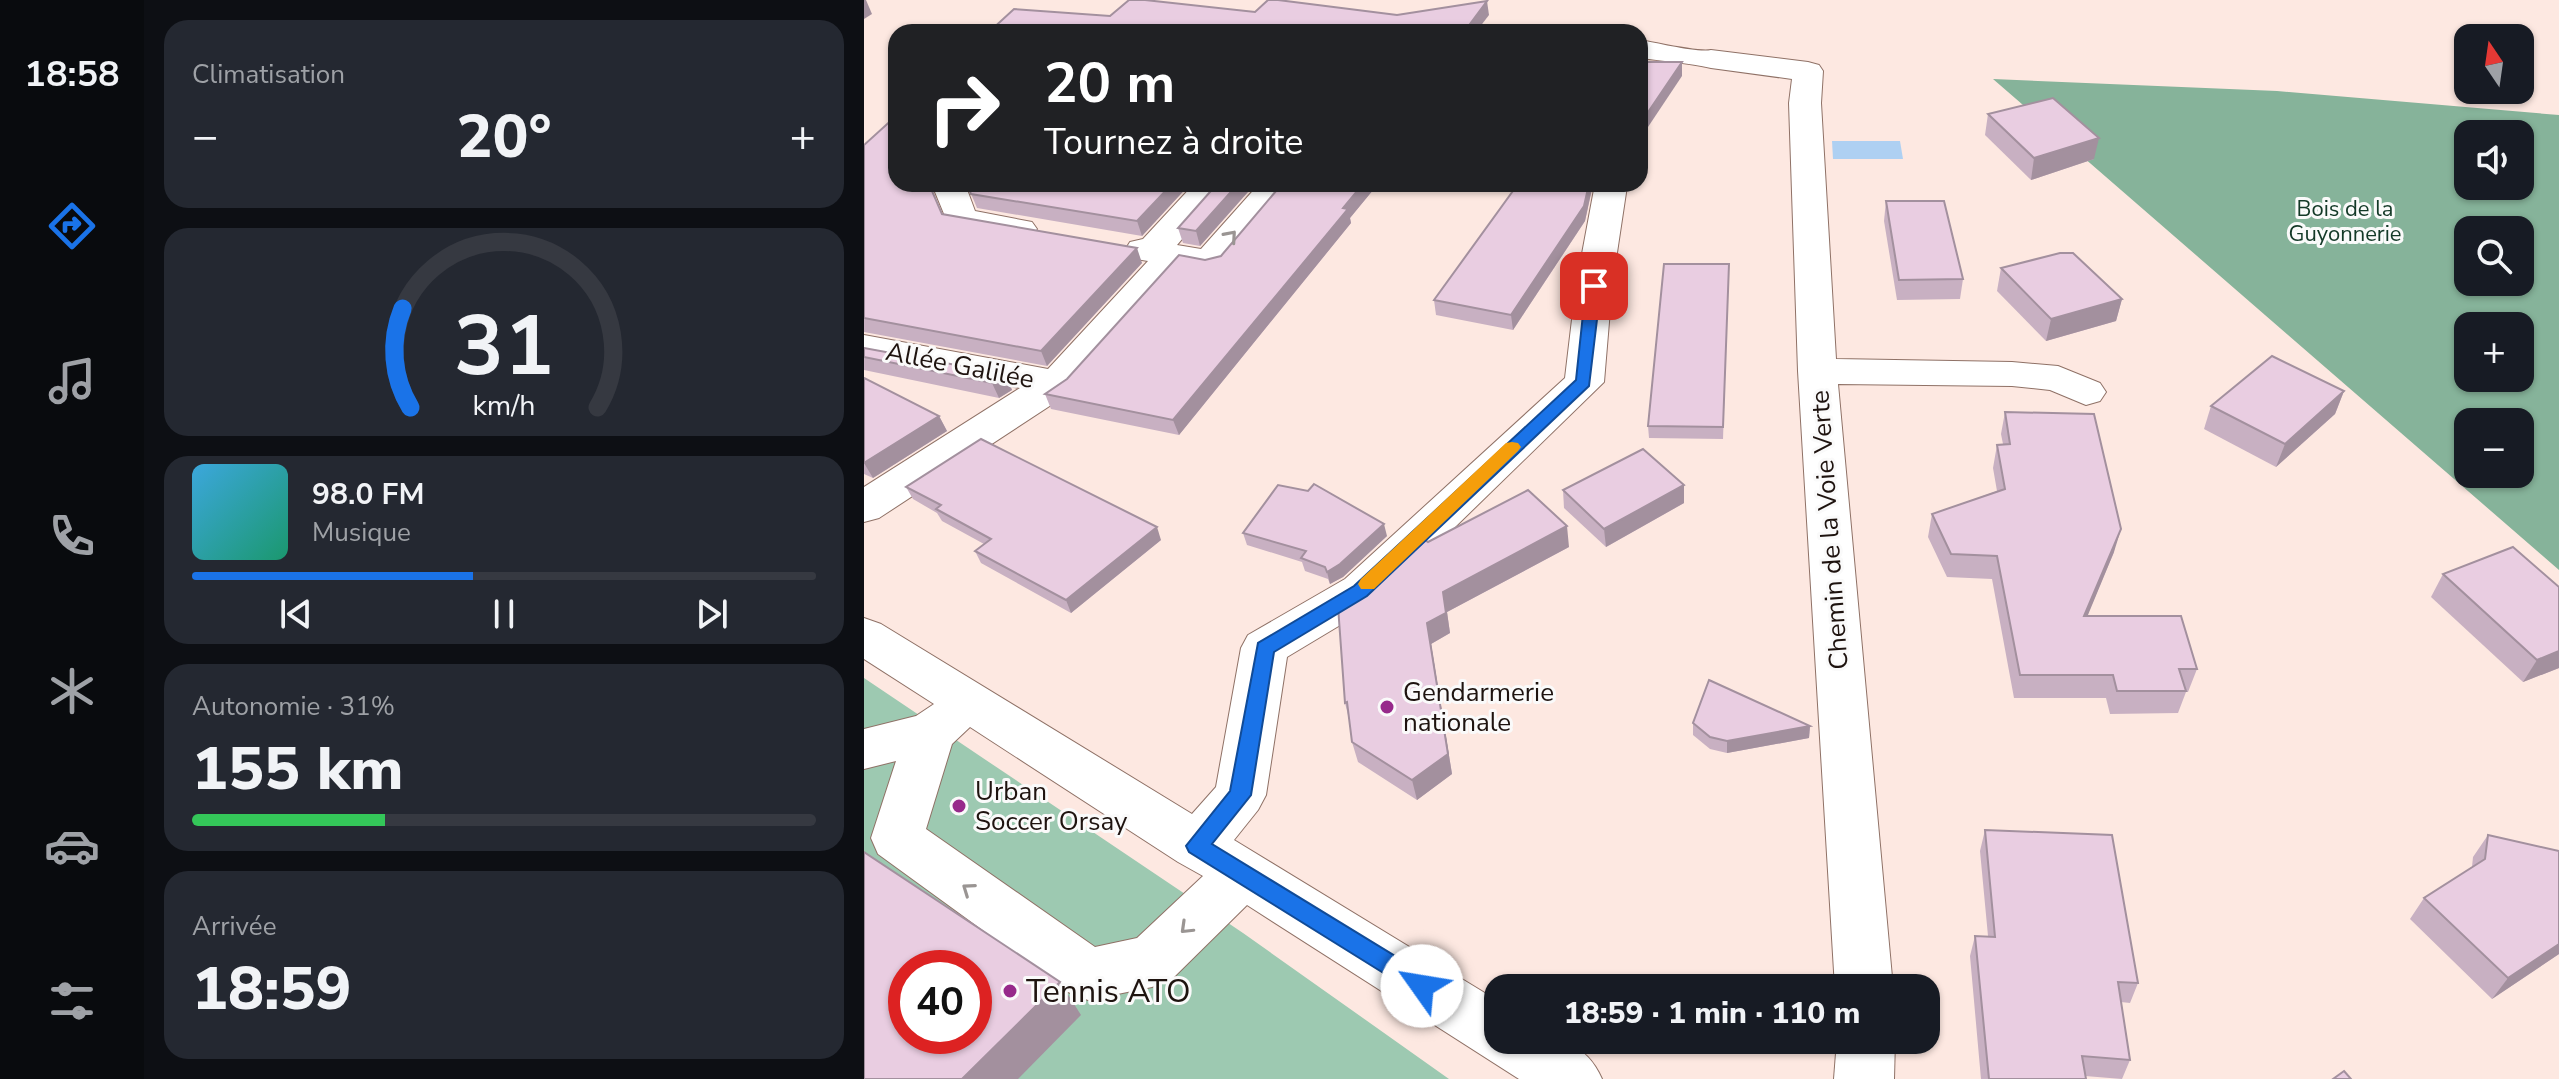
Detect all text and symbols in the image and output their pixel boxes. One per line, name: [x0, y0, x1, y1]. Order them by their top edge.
north arrow: [2454, 24, 2534, 104]
map controls: [2454, 24, 2534, 488]
text: 20 m: [1044, 45, 1175, 122]
text: 18:58: [24, 50, 120, 99]
icon: right: [912, 56, 1016, 160]
text: Climatisation: [192, 57, 345, 92]
text: 20°: [456, 96, 552, 178]
text: −: [192, 107, 218, 167]
text: +: [790, 107, 816, 167]
text: Tournez à droite: [1044, 118, 1303, 167]
button: sound: [2454, 120, 2534, 200]
park label: Bois de la Guyonnerie: [2288, 194, 2402, 249]
icon: directions: [44, 198, 100, 254]
button: search: [2454, 216, 2534, 296]
one-way arrow: [1221, 231, 1236, 246]
pin: [1560, 252, 1628, 320]
icon: arrive: [1572, 264, 1616, 308]
text: 31: [454, 289, 554, 402]
button: +: [2454, 312, 2534, 392]
street label: Allée Galilée: [883, 334, 1037, 397]
icon: music: [44, 353, 100, 409]
text: km/h: [473, 386, 535, 425]
street label: Chemin de la Voie Verte: [1802, 389, 1857, 671]
button: −: [2454, 408, 2534, 488]
text: 98.0 FM: [312, 474, 424, 515]
icon: phone: [44, 508, 100, 564]
text: Musique: [312, 515, 411, 550]
icon: previous: [274, 592, 318, 636]
icon: pause: [482, 592, 526, 636]
icon: next: [690, 592, 734, 636]
icon: climate: [44, 663, 100, 719]
place label: Gendarmerie nationale: [1403, 675, 1554, 740]
text: Autonomie · 31%: [192, 689, 395, 724]
marker: Gendarmerie nationale: [1378, 698, 1396, 716]
text: 155 km: [192, 728, 404, 810]
place label: Urban Soccer Orsay: [975, 774, 1128, 839]
marker: Urban Soccer Orsay: [950, 797, 968, 815]
icon: car: [44, 818, 100, 874]
one-way arrow: [962, 884, 976, 899]
text: Arrivée: [192, 909, 276, 944]
one-way arrow: [1181, 919, 1195, 933]
position arrow: [1380, 944, 1464, 1028]
text: 18:59: [192, 948, 352, 1030]
speed limit sign: 40: [888, 950, 992, 1054]
place label: Tennis ATO: [1026, 970, 1191, 1013]
icon: filters: [44, 973, 100, 1029]
marker: Tennis ATO: [1001, 982, 1019, 1000]
text: 18:59 · 1 min · 110 m: [1564, 993, 1860, 1034]

